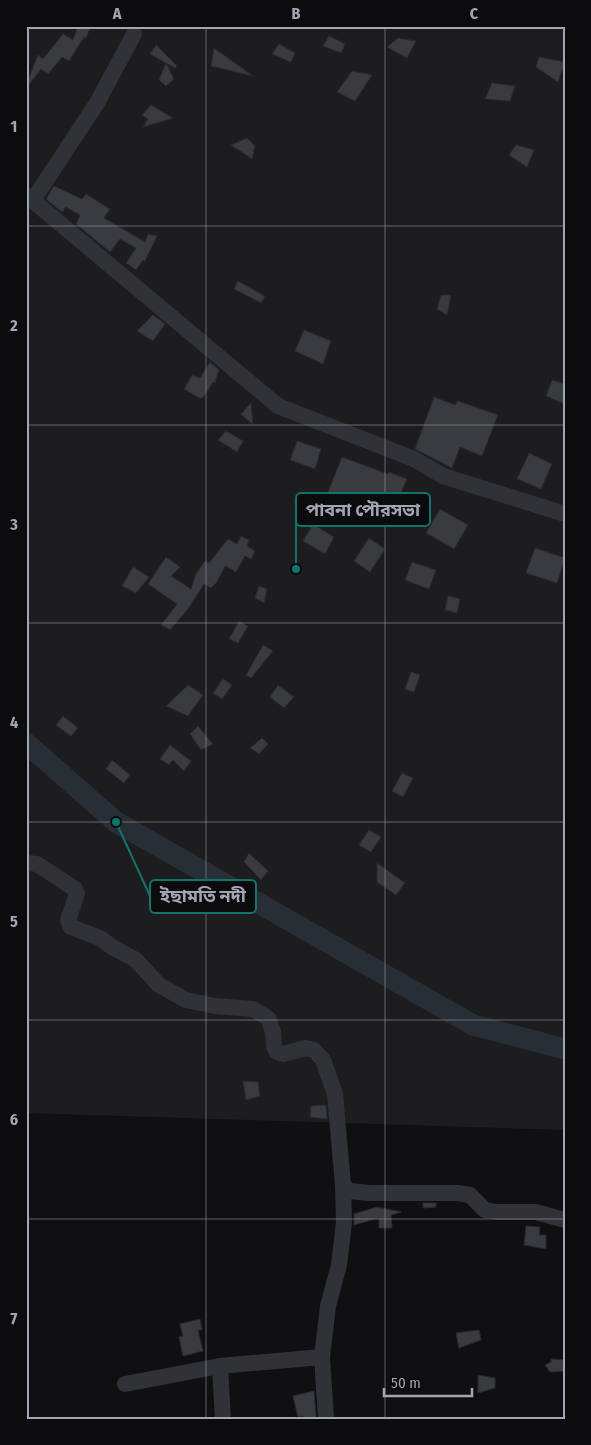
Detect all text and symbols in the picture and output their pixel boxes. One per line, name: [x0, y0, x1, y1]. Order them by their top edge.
text: A: [112, 4, 122, 23]
text: B: [292, 4, 301, 23]
text: C: [470, 4, 479, 23]
text: 1: [11, 117, 17, 136]
text: 2: [9, 316, 18, 335]
callout: পাবনা পৌরসভা: [296, 493, 430, 526]
text: পাবনা পৌরসভা: [306, 499, 421, 521]
text: 3: [9, 515, 18, 534]
text: 4: [10, 713, 18, 732]
callout: ইছামতি নদী: [150, 880, 256, 913]
text: ইছামতি নদী: [159, 885, 247, 907]
text: 5: [10, 912, 18, 931]
text: 6: [10, 1110, 18, 1129]
text: 7: [11, 1309, 18, 1328]
scale bar: [384, 1365, 471, 1397]
text: 50 m: [391, 1374, 421, 1392]

